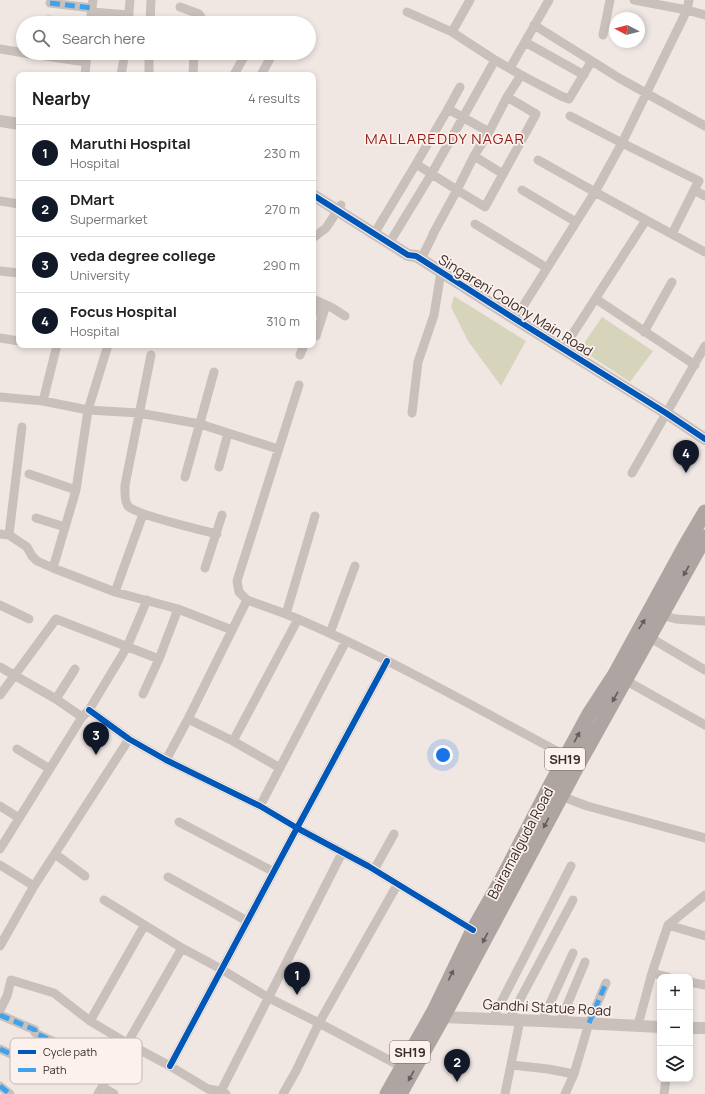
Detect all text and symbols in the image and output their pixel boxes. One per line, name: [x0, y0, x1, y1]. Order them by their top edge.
north arrow: [609, 12, 645, 48]
search box: [16, 16, 316, 60]
icon: search: [30, 27, 52, 49]
text: Search here: [62, 28, 145, 49]
text: Nearby: [32, 87, 90, 110]
text: 4 results: [248, 89, 300, 107]
district label: MALLAREDDY NAGAR: [365, 128, 525, 149]
text: Maruthi Hospital: [70, 133, 191, 154]
text: 1: [42, 144, 48, 162]
text: 230 m: [264, 144, 300, 162]
text: Hospital: [70, 154, 120, 172]
text: DMart: [70, 189, 114, 210]
text: 2: [41, 200, 49, 218]
text: 270 m: [265, 200, 300, 218]
text: Supermarket: [70, 210, 148, 228]
text: veda degree college: [70, 245, 216, 266]
street label: Singareni Colony Main Road: [435, 250, 597, 360]
text: 3: [41, 256, 49, 274]
text: 290 m: [263, 256, 300, 274]
text: University: [70, 266, 130, 284]
text: Focus Hospital: [70, 301, 177, 322]
text: 4: [41, 312, 49, 330]
text: 310 m: [266, 312, 300, 330]
text: Hospital: [70, 322, 120, 340]
pin: 4: [673, 440, 699, 473]
one-way arrow: [682, 565, 689, 577]
one-way arrow: [639, 618, 646, 630]
one-way arrow: [612, 691, 619, 703]
pin: 3: [83, 722, 109, 755]
one-way arrow: [574, 731, 581, 743]
your location: [433, 745, 453, 765]
road number: SH19: [545, 748, 585, 770]
street label: Bairamalguda Road: [483, 784, 557, 902]
one-way arrow: [543, 817, 550, 829]
one-way arrow: [482, 932, 488, 943]
pin: 1: [284, 962, 310, 995]
one-way arrow: [448, 970, 454, 981]
map controls: [657, 974, 693, 1082]
button: +: [657, 974, 693, 1010]
street label: Gandhi Statue Road: [482, 994, 612, 1020]
button: −: [657, 1010, 693, 1046]
legend: [10, 1038, 142, 1084]
road number: SH19: [390, 1041, 430, 1063]
text: Cycle path: [43, 1044, 97, 1059]
button: layers: [657, 1046, 693, 1082]
pin: 2: [444, 1049, 470, 1082]
text: Path: [43, 1062, 66, 1077]
one-way arrow: [407, 1070, 414, 1081]

